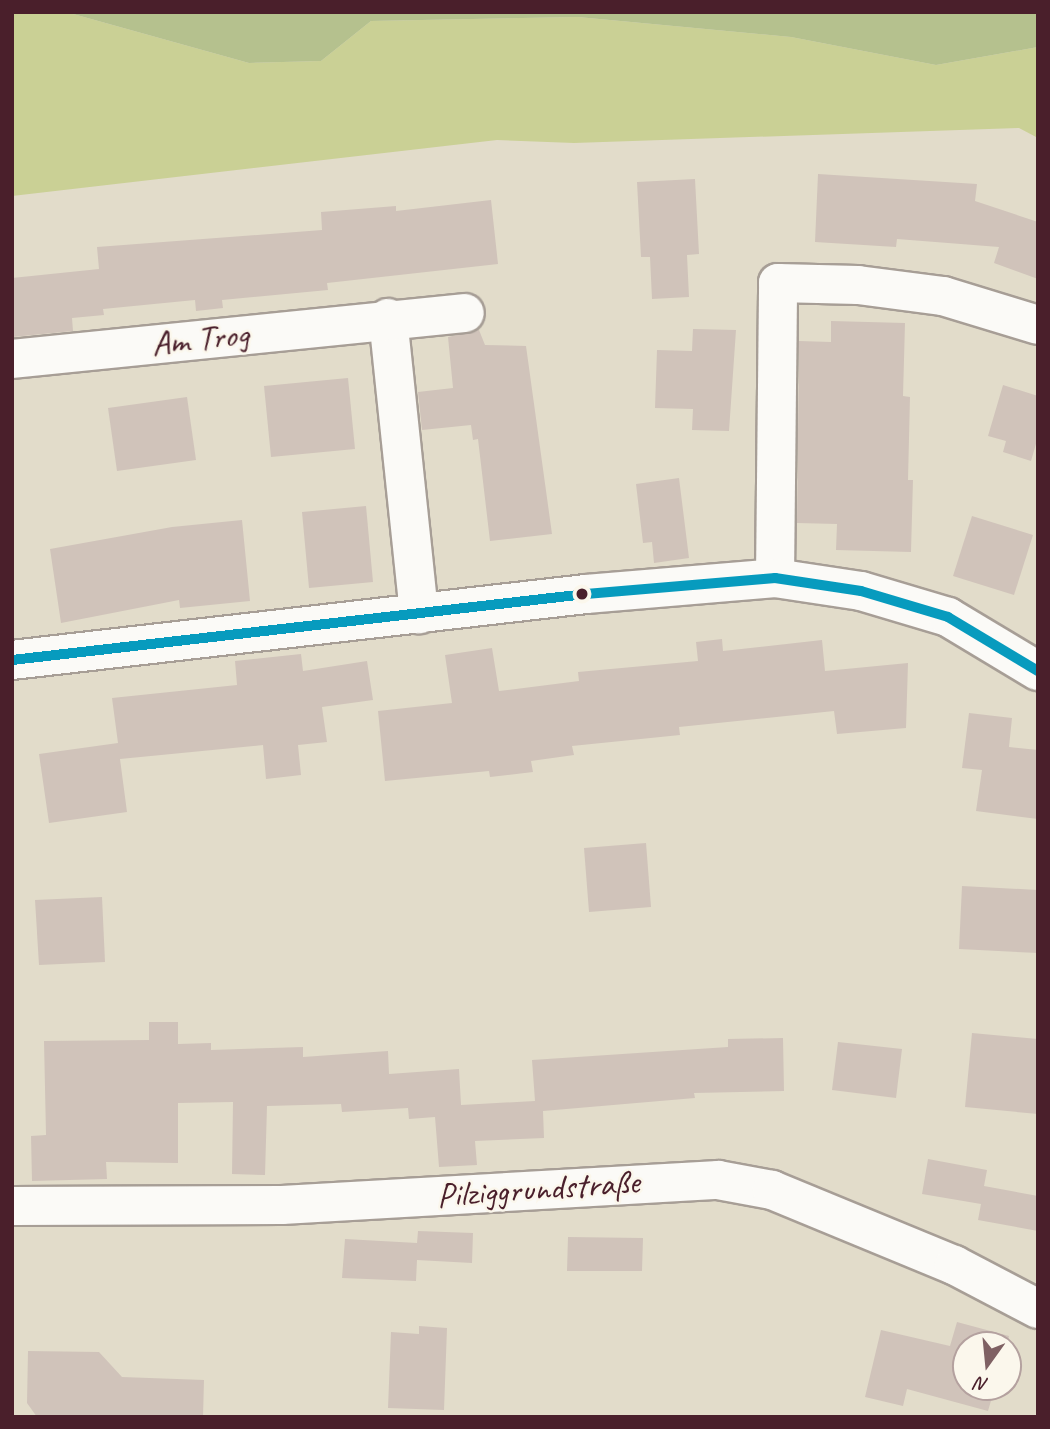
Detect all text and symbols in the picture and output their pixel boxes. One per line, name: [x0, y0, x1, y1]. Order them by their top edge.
street label: Am Trog: [150, 313, 250, 365]
unlabelled marker: [575, 587, 589, 601]
street label: Pilziggrundstraße: [435, 1161, 641, 1217]
north arrow: [952, 1331, 1022, 1401]
text: N: [973, 1371, 991, 1397]

